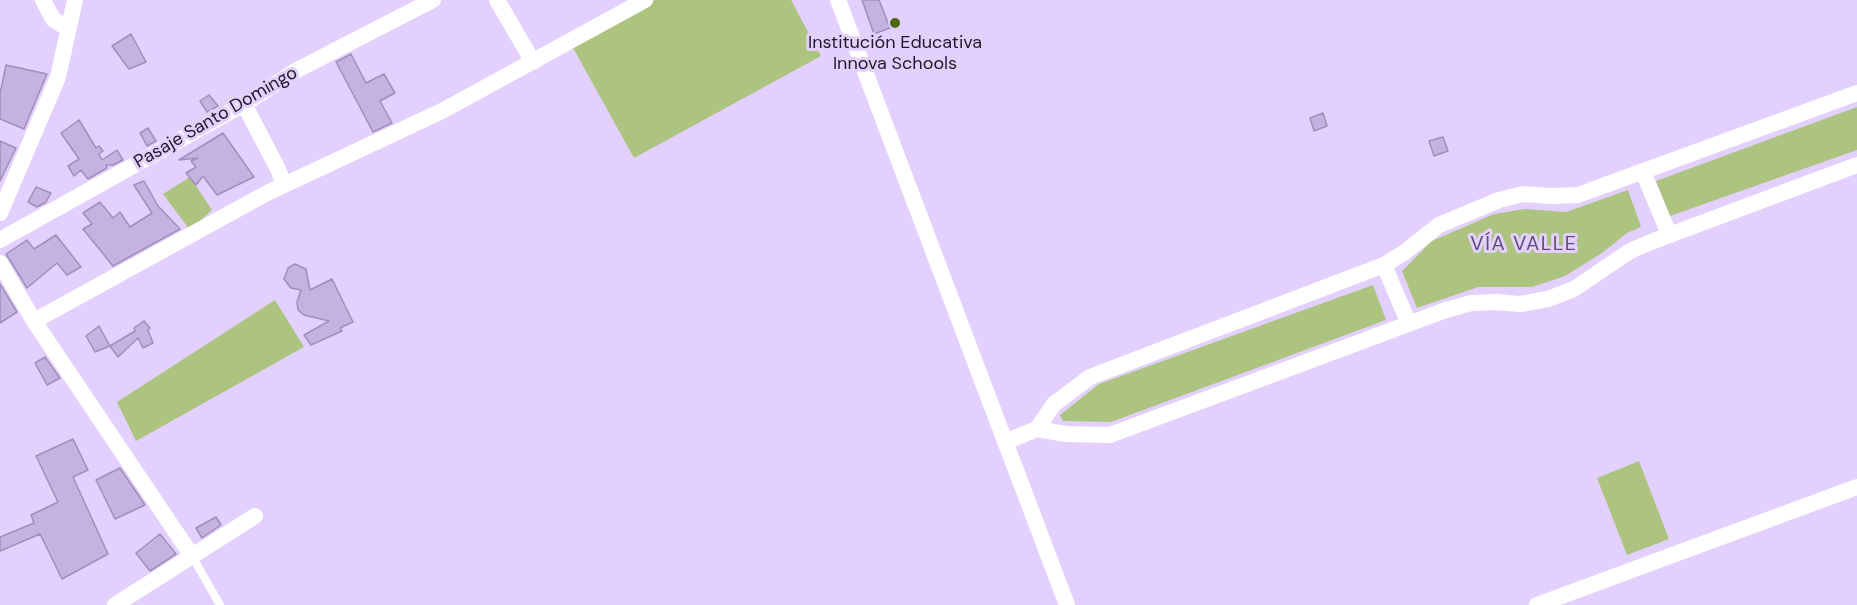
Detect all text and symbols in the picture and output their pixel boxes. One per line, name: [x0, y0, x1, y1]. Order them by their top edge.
marker: Institución Educativa Innova Schools: [888, 16, 902, 30]
place label: Institución Educativa Innova Schools: [808, 32, 982, 74]
street label: Pasaje Santo Domingo: [131, 62, 301, 174]
district label: VÍA VALLE: [1470, 233, 1578, 257]

